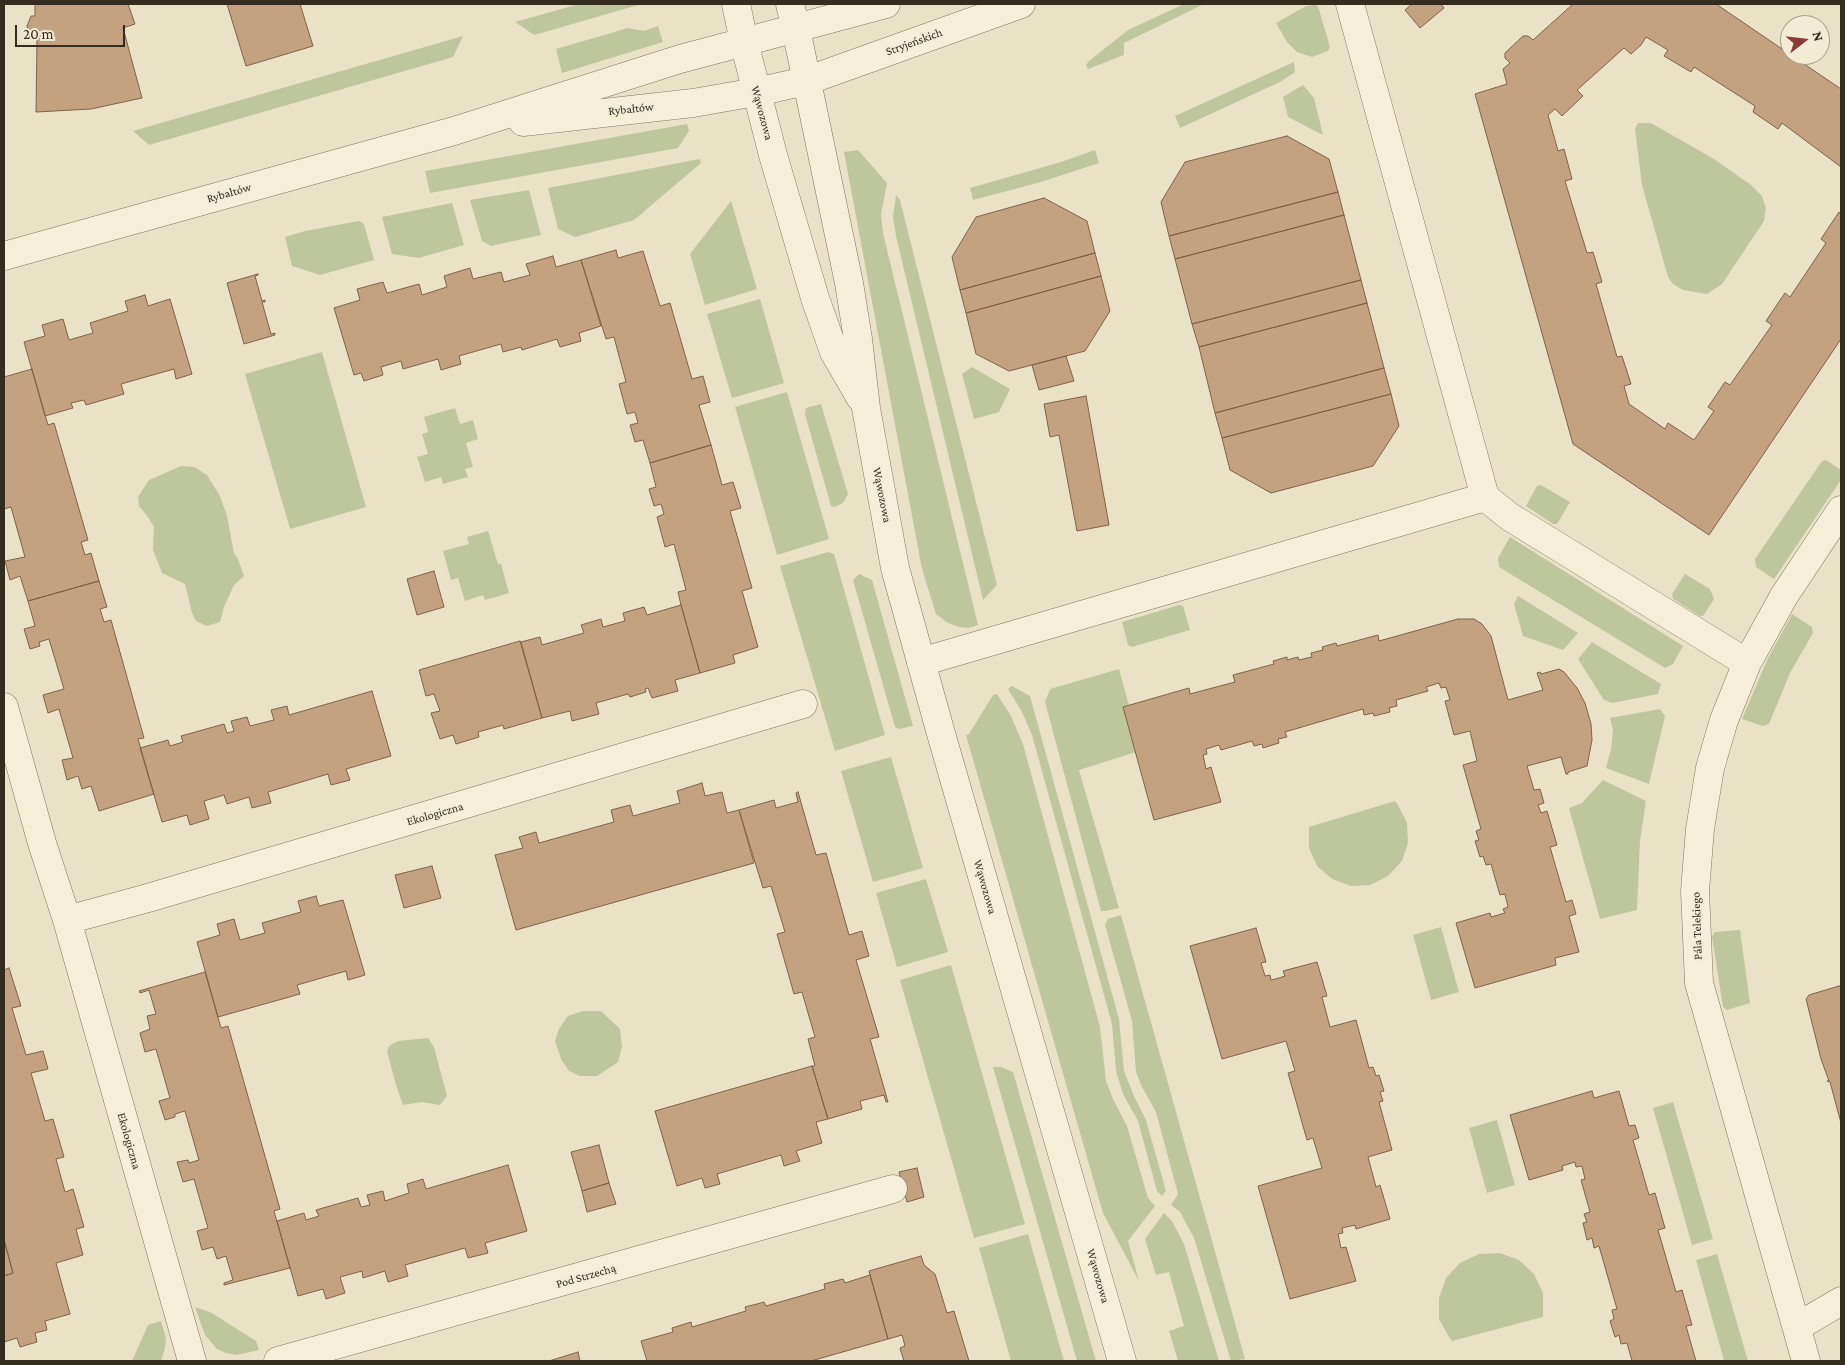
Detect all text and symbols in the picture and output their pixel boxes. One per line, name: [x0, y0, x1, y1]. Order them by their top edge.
scale bar: [18, 15, 128, 47]
north arrow: [1780, 15, 1830, 65]
street label: Stryjeńskich: [884, 25, 944, 59]
text: 20 m: [23, 26, 54, 42]
text: N: [1809, 29, 1827, 43]
street label: Wąwozowa: [748, 84, 776, 142]
street label: Rybałtów: [608, 99, 654, 119]
street label: Rybałtów: [205, 180, 253, 206]
street label: Wąwozowa: [870, 466, 894, 524]
street label: Ekologiczna: [405, 799, 465, 829]
street label: Wąwozowa: [970, 858, 1000, 916]
street label: Pála Telekiego: [1689, 892, 1705, 960]
street label: Ekologiczna: [114, 1111, 144, 1171]
street label: Wąwozowa: [1083, 1247, 1113, 1305]
street label: Pod Strzechą: [555, 1261, 617, 1291]

